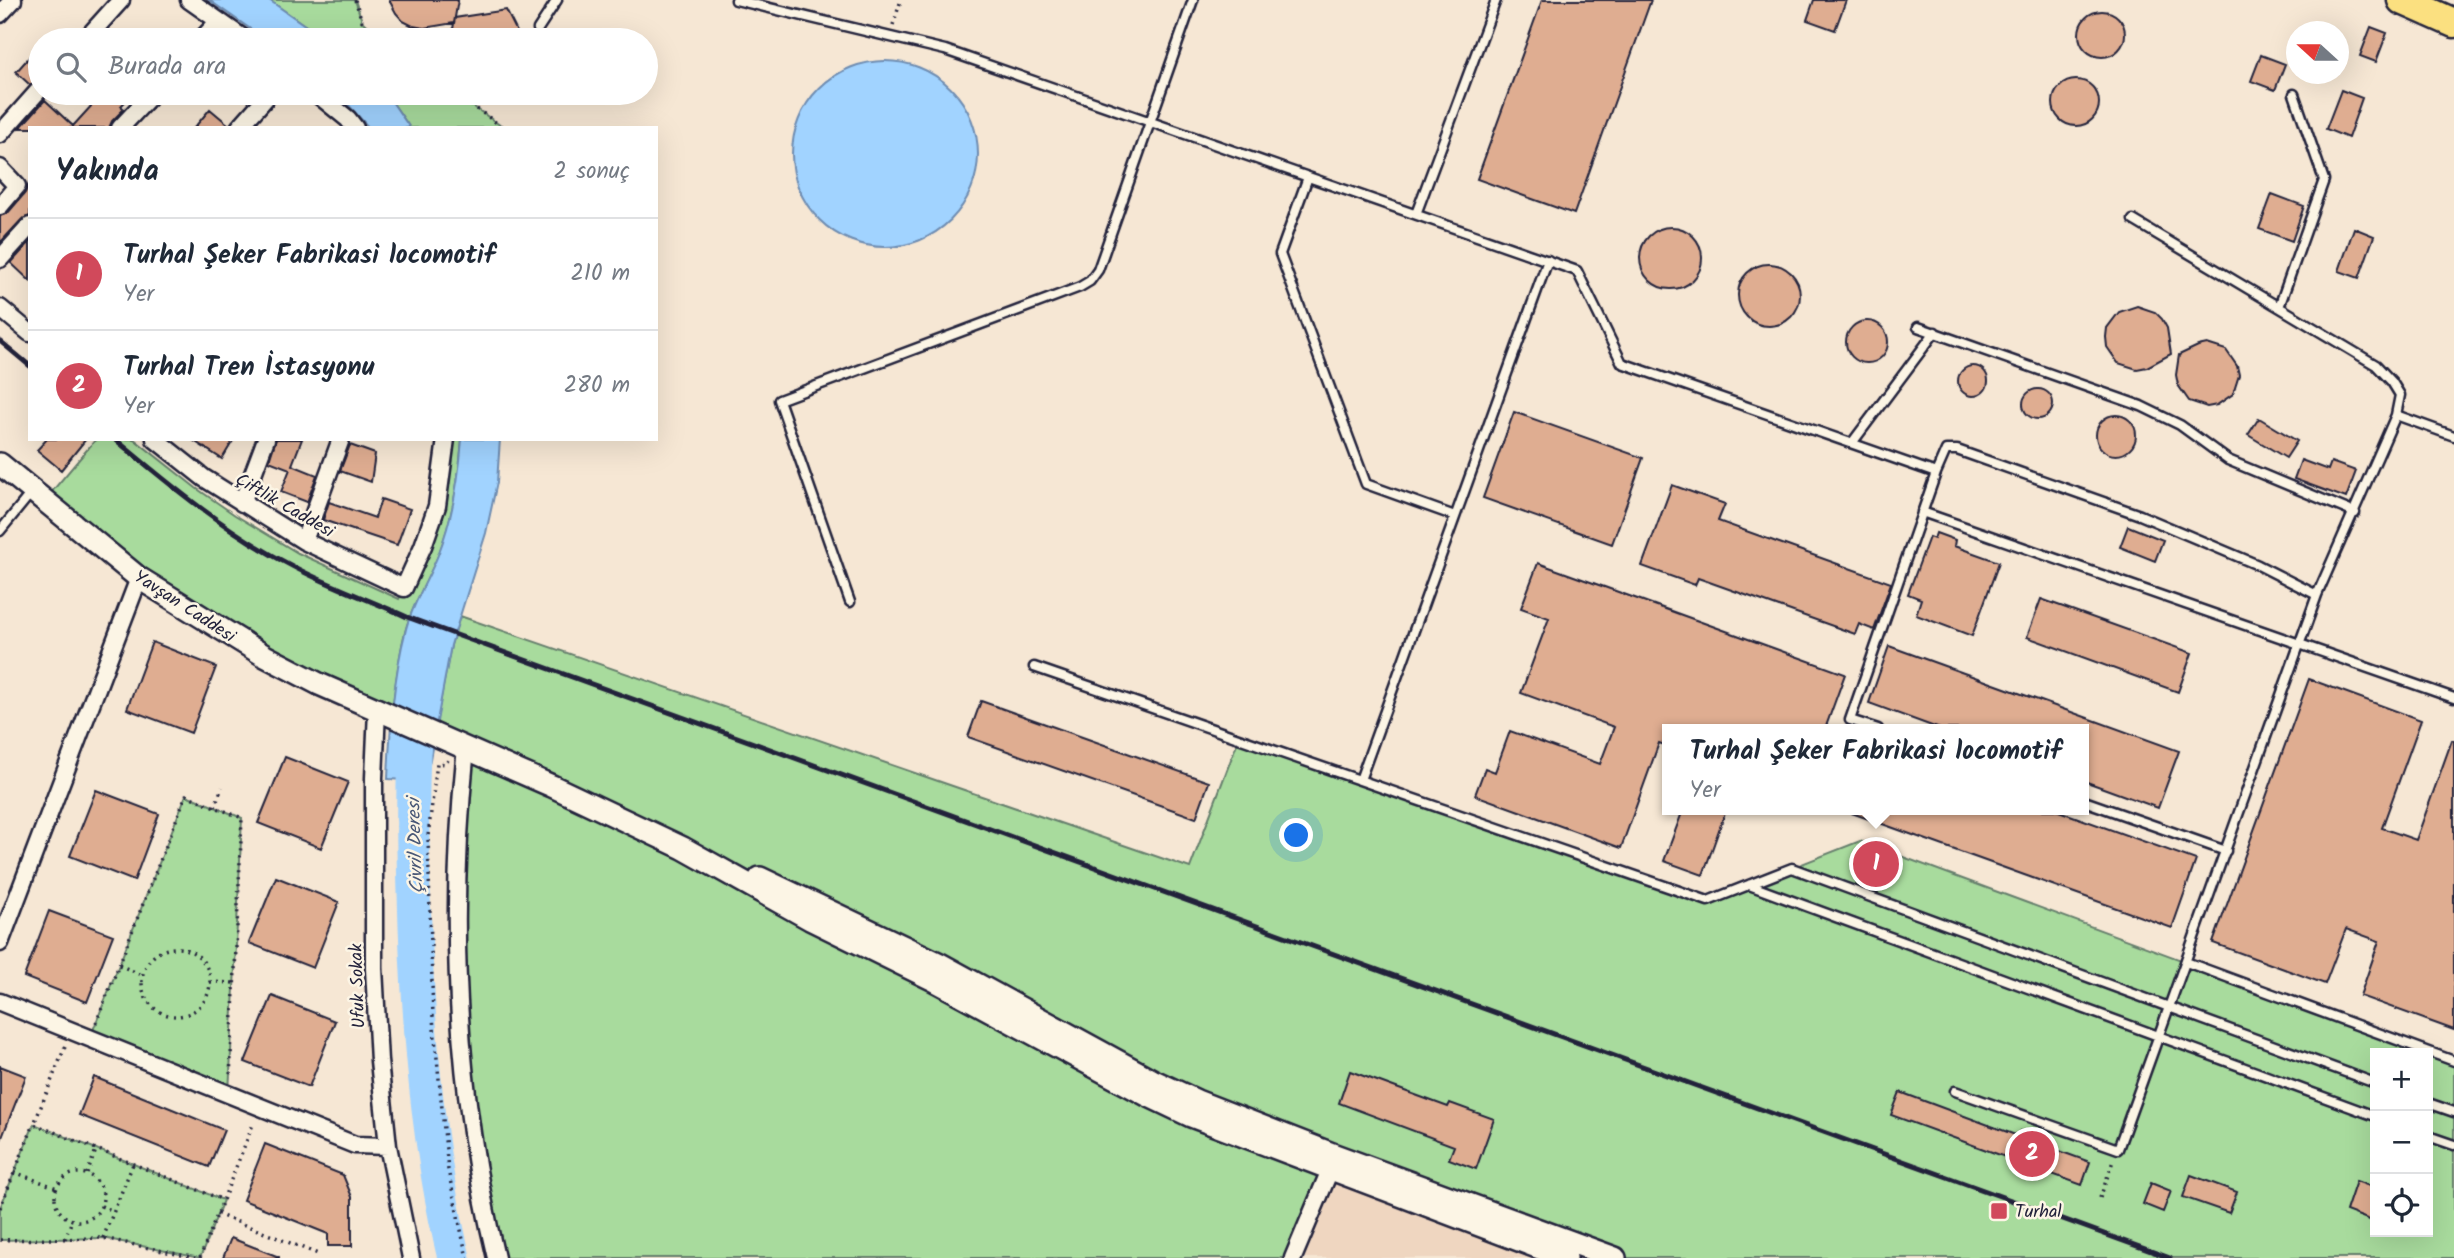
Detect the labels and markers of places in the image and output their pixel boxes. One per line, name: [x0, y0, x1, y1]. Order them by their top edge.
pin: 1: [1853, 838, 1899, 890]
pin: 2: [2009, 1128, 2055, 1180]
place label: Turhal: [2015, 1198, 2062, 1227]
marker: Turhal: [1989, 1201, 2009, 1221]

